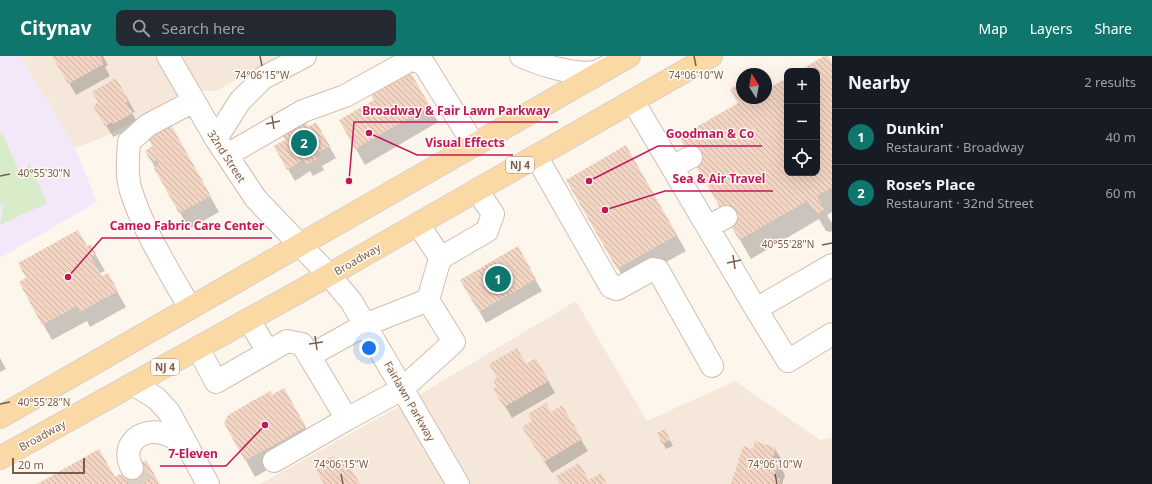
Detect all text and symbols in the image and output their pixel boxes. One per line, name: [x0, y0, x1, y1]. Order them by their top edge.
search box: [116, 10, 396, 46]
text: Citynav: [20, 15, 92, 41]
icon: search: [130, 17, 152, 39]
text: Search here: [162, 18, 245, 38]
text: Map: [979, 19, 1008, 38]
text: Layers: [1030, 19, 1072, 38]
text: Share: [1094, 19, 1132, 38]
text: 74°06'15"W: [235, 68, 290, 82]
text: 74°06'10"W: [669, 68, 724, 82]
north arrow: [736, 68, 772, 104]
map controls: [784, 68, 820, 176]
button: +: [784, 68, 820, 104]
text: Nearby: [848, 71, 910, 94]
text: 2 results: [1084, 73, 1136, 91]
callout: Broadway & Fair Lawn Parkway: [354, 98, 558, 122]
text: Broadway & Fair Lawn Parkway: [362, 102, 550, 119]
button: −: [784, 104, 820, 140]
text: Dunkin': [886, 118, 944, 138]
callout: Goodman & Co: [658, 122, 762, 146]
text: Goodman & Co: [666, 125, 754, 142]
street label: 32nd Street: [204, 127, 250, 185]
pin: 2: [291, 128, 317, 158]
text: 1: [857, 128, 865, 146]
text: 40 m: [1106, 128, 1136, 146]
callout: Visual Effects: [417, 131, 513, 155]
text: Visual Effects: [425, 134, 505, 151]
text: Restaurant · Broadway: [886, 138, 1024, 156]
button: locate: [784, 140, 820, 176]
road number: NJ 4: [506, 157, 534, 173]
text: 40°55'30"N: [18, 166, 70, 180]
callout: Sea & Air Travel: [665, 167, 773, 191]
text: Sea & Air Travel: [673, 170, 765, 187]
text: Rose’s Place: [886, 174, 975, 194]
text: 2: [857, 184, 865, 202]
text: 60 m: [1106, 184, 1136, 202]
text: Restaurant · 32nd Street: [886, 194, 1034, 212]
callout: Cameo Fabric Care Center: [102, 214, 272, 238]
text: Cameo Fabric Care Center: [110, 217, 265, 234]
text: 40°55'28"N: [762, 237, 814, 251]
street label: Broadway: [331, 239, 383, 278]
pin: 1: [485, 264, 511, 294]
your location: [359, 338, 379, 358]
street label: Fairlawn Parkway: [381, 358, 439, 444]
road number: NJ 4: [151, 359, 179, 375]
text: 40°55'28"N: [18, 395, 70, 409]
street label: Broadway: [16, 416, 68, 454]
callout: 7-Eleven: [160, 442, 226, 466]
text: 7-Eleven: [168, 445, 218, 462]
scale bar: [12, 456, 85, 475]
text: 20 m: [18, 457, 44, 472]
text: 74°06'15"W: [314, 457, 369, 471]
text: 74°06'10"W: [748, 457, 803, 471]

